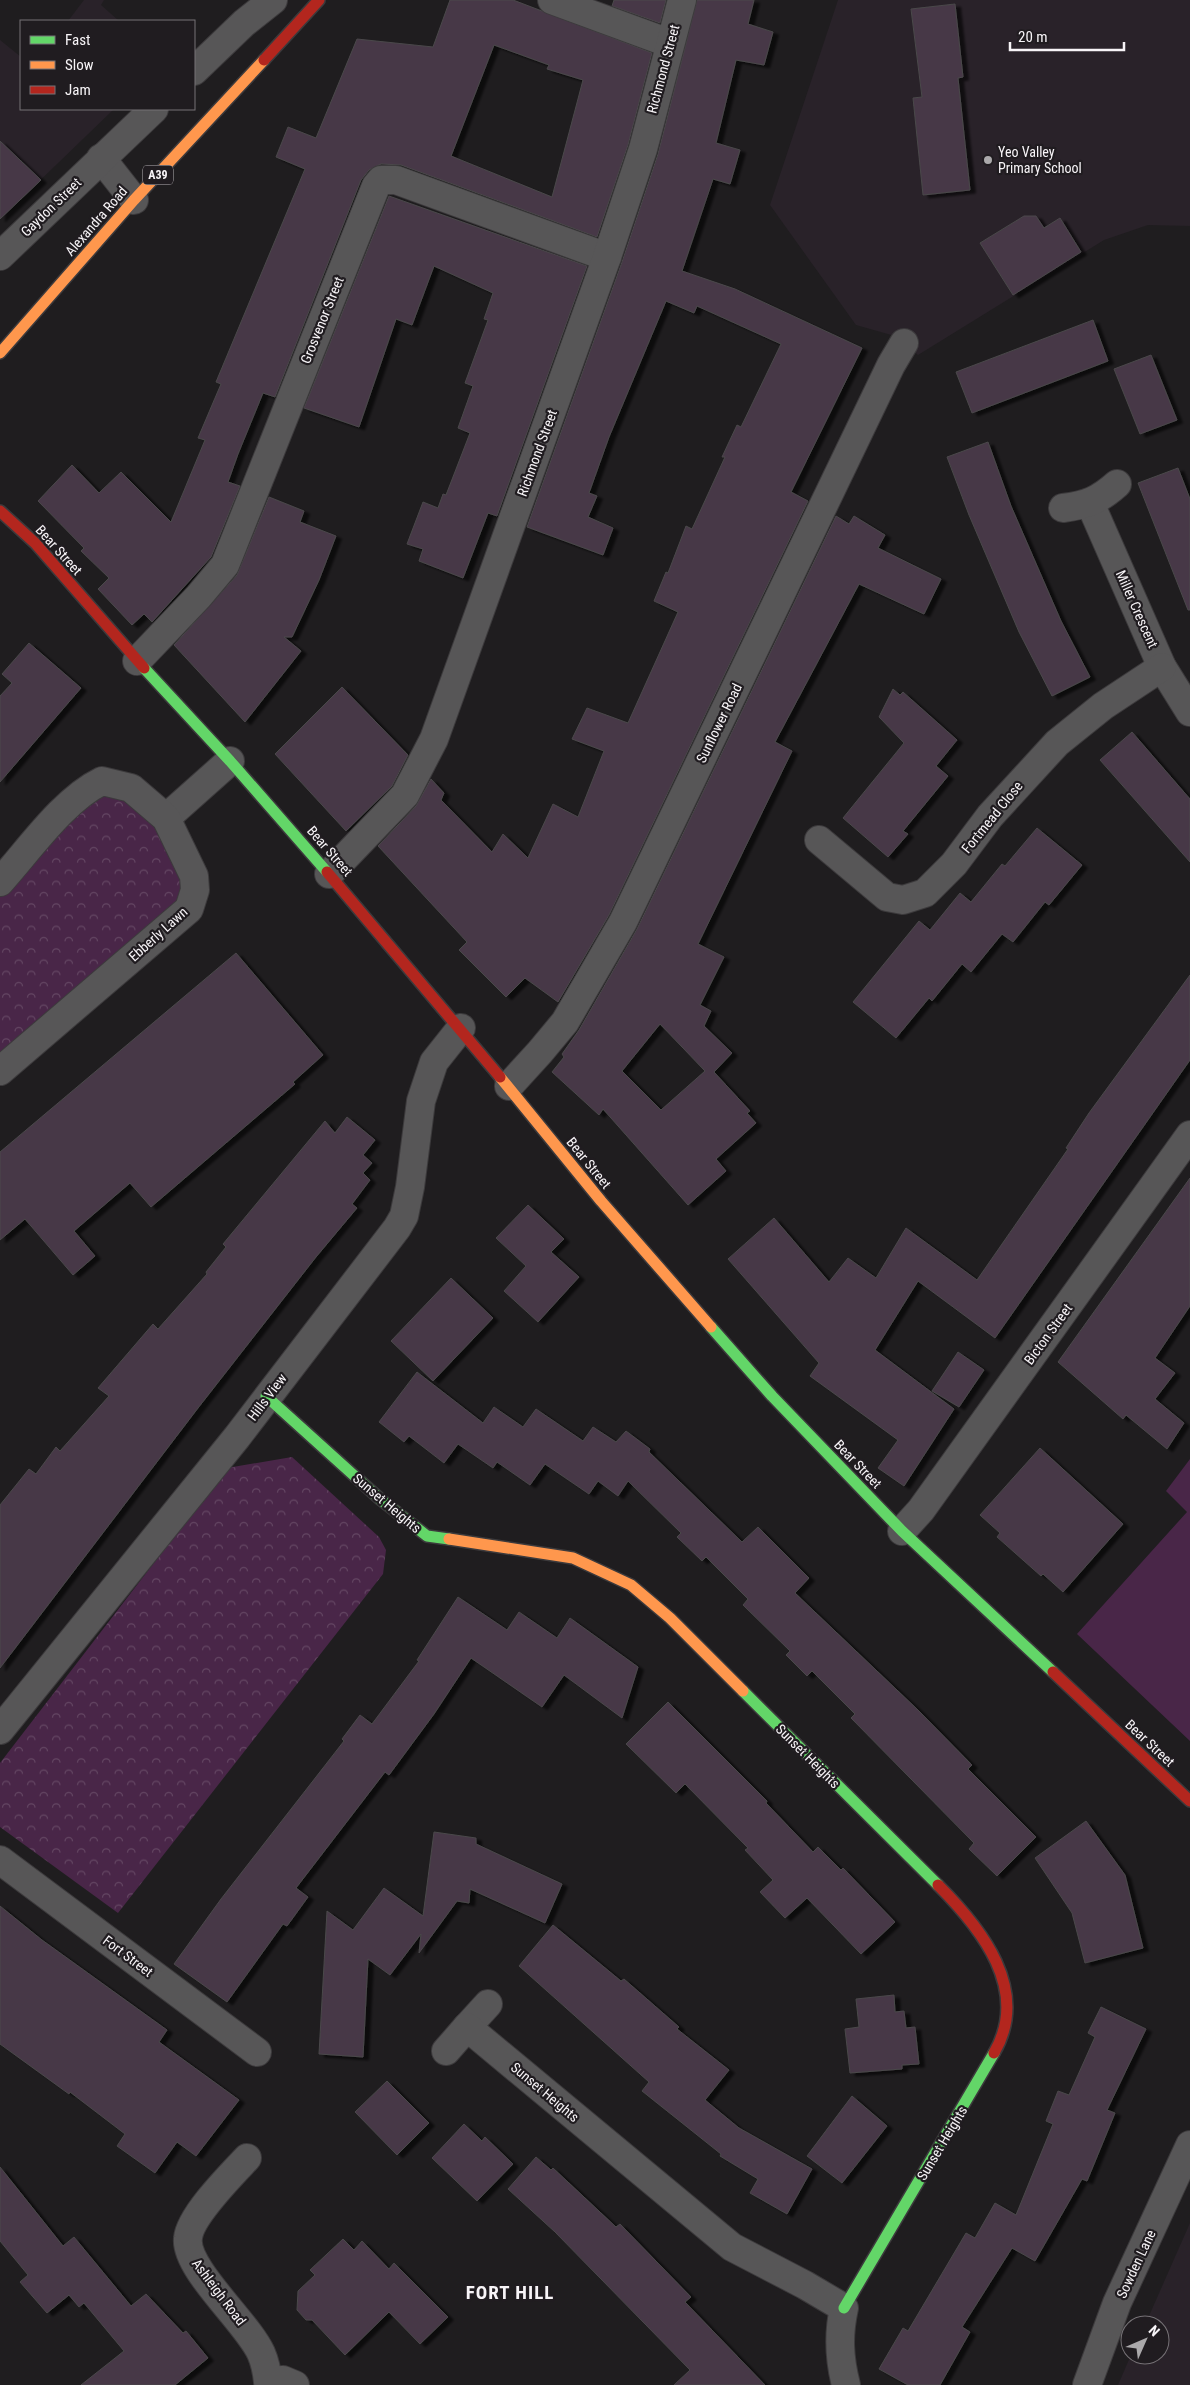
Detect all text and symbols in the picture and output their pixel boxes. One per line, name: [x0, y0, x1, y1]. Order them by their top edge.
legend: [20, 20, 195, 110]
scale bar: [1010, 20, 1124, 52]
street label: Richmond Street: [643, 23, 683, 115]
text: 20 m: [1018, 28, 1048, 46]
text: Fast: [65, 31, 90, 49]
text: Slow: [65, 56, 94, 74]
text: Jam: [65, 81, 91, 99]
place label: Yeo Valley Primary School: [998, 144, 1082, 176]
marker: Yeo Valley Primary School: [982, 154, 994, 166]
road number: A39: [143, 166, 173, 184]
street label: Gaydon Street: [18, 174, 84, 240]
street label: Alexandra Road: [62, 183, 130, 259]
street label: Grosvenor Street: [297, 274, 347, 366]
street label: Richmond Street: [514, 407, 560, 499]
street label: Bear Street: [33, 522, 85, 578]
street label: Miller Crescent: [1113, 568, 1161, 650]
street label: Sunflower Road: [693, 681, 745, 765]
street label: Fortmead Close: [958, 778, 1026, 856]
street label: Bear Street: [304, 823, 356, 879]
street label: Ebberly Lawn: [125, 904, 191, 964]
street label: Bear Street: [564, 1134, 614, 1192]
street label: Bicton Street: [1021, 1301, 1075, 1367]
street label: Hills View: [244, 1370, 290, 1424]
street label: Bear Street: [831, 1436, 885, 1492]
street label: Sunset Heights: [350, 1470, 424, 1536]
street label: Bear Street: [1122, 1716, 1178, 1770]
street label: Sunset Heights: [773, 1721, 843, 1791]
street label: Fort Street: [100, 1932, 156, 1980]
street label: Sunset Heights: [508, 2059, 582, 2125]
street label: Sunset Heights: [914, 2103, 970, 2183]
street label: Sowden Lane: [1113, 2227, 1159, 2301]
street label: Ashleigh Road: [189, 2256, 249, 2328]
district label: FORT HILL: [466, 2281, 554, 2304]
north arrow: [1120, 2315, 1170, 2365]
text: N: [1146, 2322, 1163, 2339]

